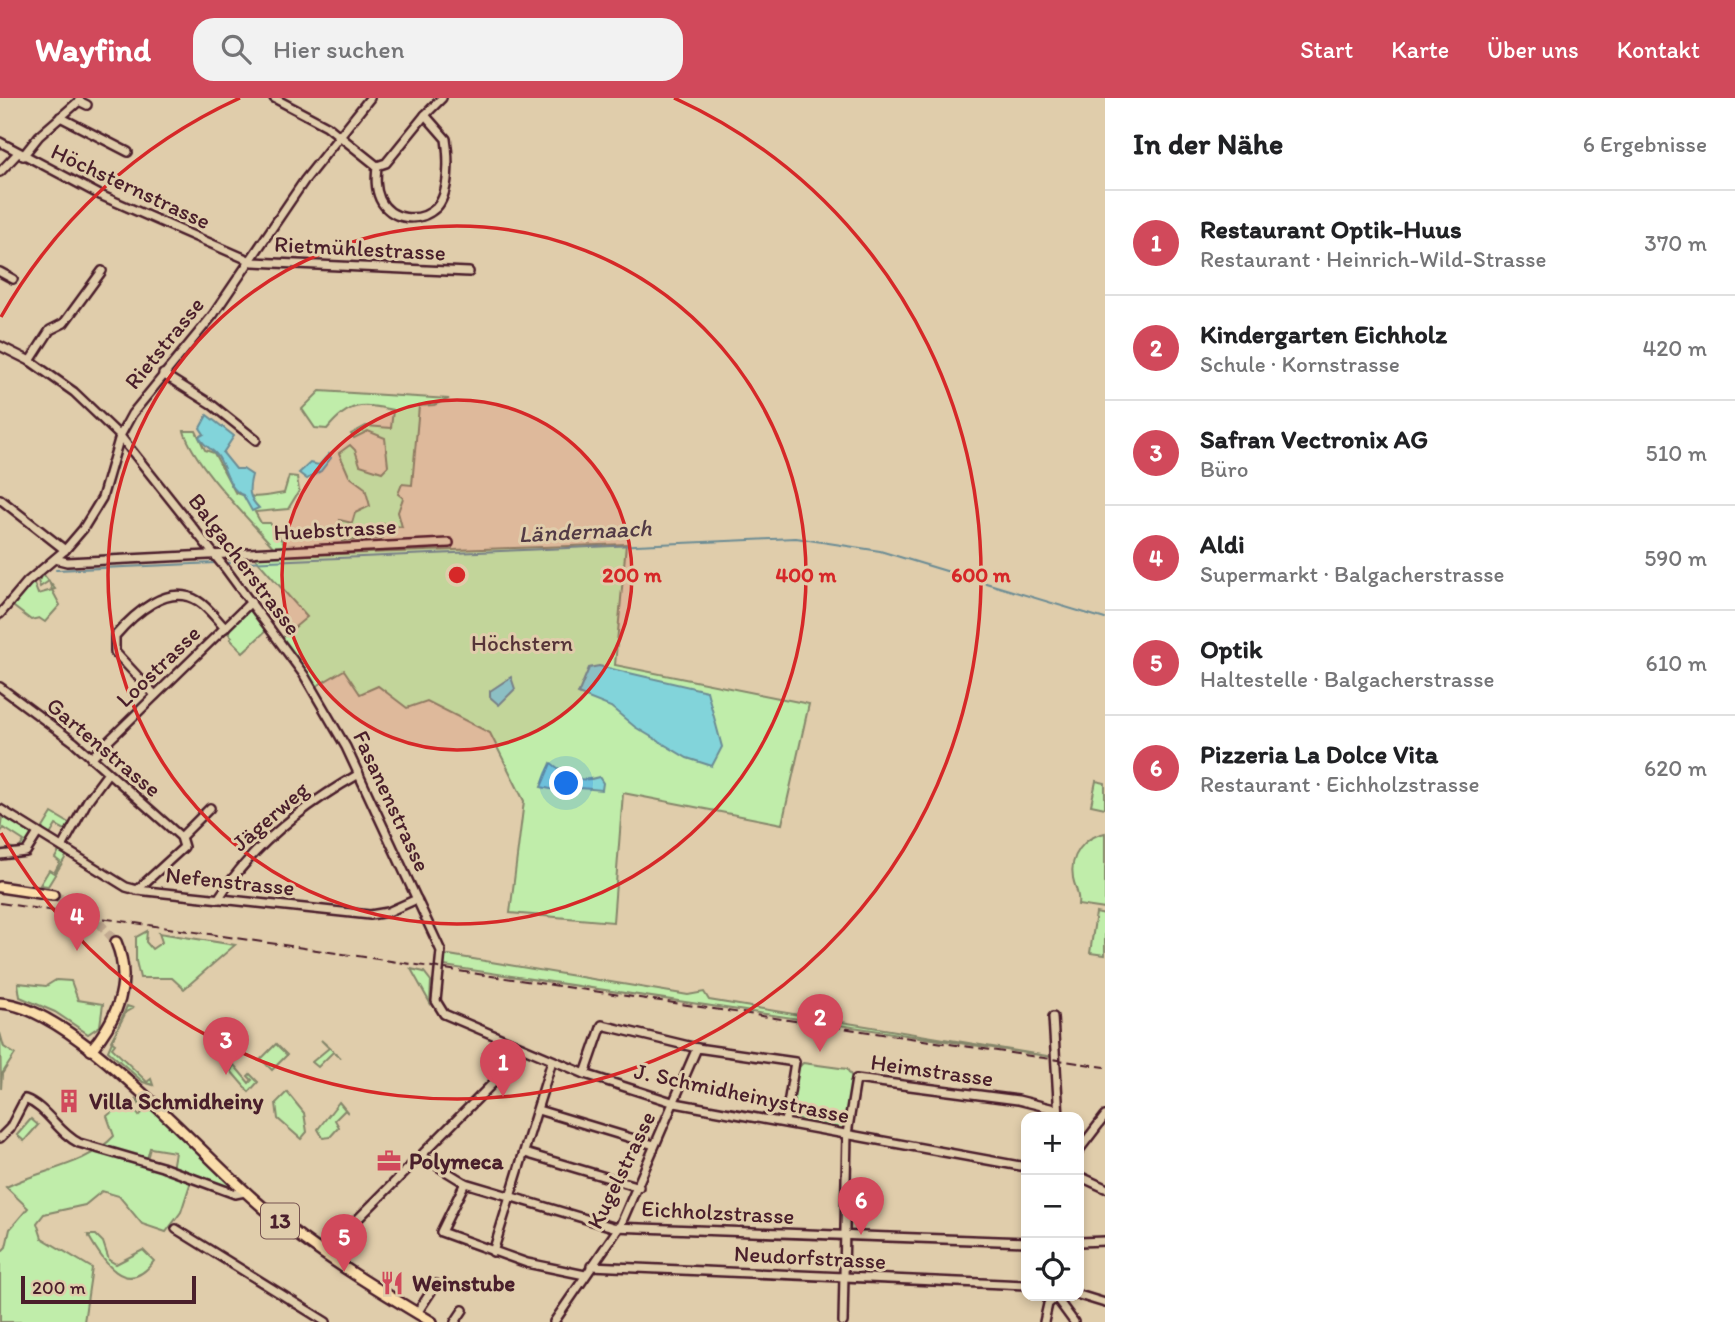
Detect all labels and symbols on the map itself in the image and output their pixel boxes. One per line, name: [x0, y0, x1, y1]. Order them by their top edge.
street label: Höchsternstrasse: [47, 137, 215, 235]
street label: Rietmühlestrasse: [273, 230, 447, 266]
street label: Rietstrasse: [118, 291, 210, 395]
street label: Balgacherstrasse: [183, 488, 307, 640]
street label: Huebstrasse: [273, 512, 397, 546]
water label: Ländernaach: [518, 513, 653, 548]
text: 200 m: [602, 562, 662, 587]
text: 400 m: [776, 562, 837, 587]
text: 600 m: [951, 562, 1011, 587]
centre of rings: [445, 563, 469, 587]
street label: Loostrasse: [110, 619, 206, 713]
park label: Höchstern: [471, 629, 573, 657]
street label: Gartenstrasse: [41, 691, 167, 803]
street label: Fasanenstrasse: [347, 726, 437, 876]
your location: [549, 766, 583, 800]
street label: Jägerweg: [226, 775, 314, 857]
street label: Nefenstrasse: [164, 860, 296, 902]
pin: 4: [54, 893, 100, 951]
pin: 2: [797, 994, 843, 1052]
pin: 3: [203, 1017, 249, 1075]
pin: 1: [480, 1039, 526, 1097]
street label: Heimstrasse: [869, 1048, 995, 1092]
street label: J. Schmidheinystrasse: [632, 1057, 852, 1129]
building icon: Villa Schmidheiny: [55, 1087, 83, 1115]
place label: Villa Schmidheiny: [89, 1087, 263, 1115]
street label: Kugelstrasse: [580, 1107, 662, 1233]
office icon: Polymeca: [375, 1147, 403, 1175]
place label: Polymeca: [409, 1147, 505, 1175]
pin: 6: [838, 1177, 884, 1235]
street label: Eichholzstrasse: [641, 1194, 795, 1230]
road number: 13: [261, 1204, 299, 1238]
pin: 5: [321, 1214, 367, 1272]
street label: Neudorfstrasse: [733, 1239, 887, 1275]
restaurant icon: Weinstube: [378, 1269, 406, 1297]
place label: Weinstube: [412, 1269, 515, 1297]
scale bar: [21, 1273, 196, 1305]

